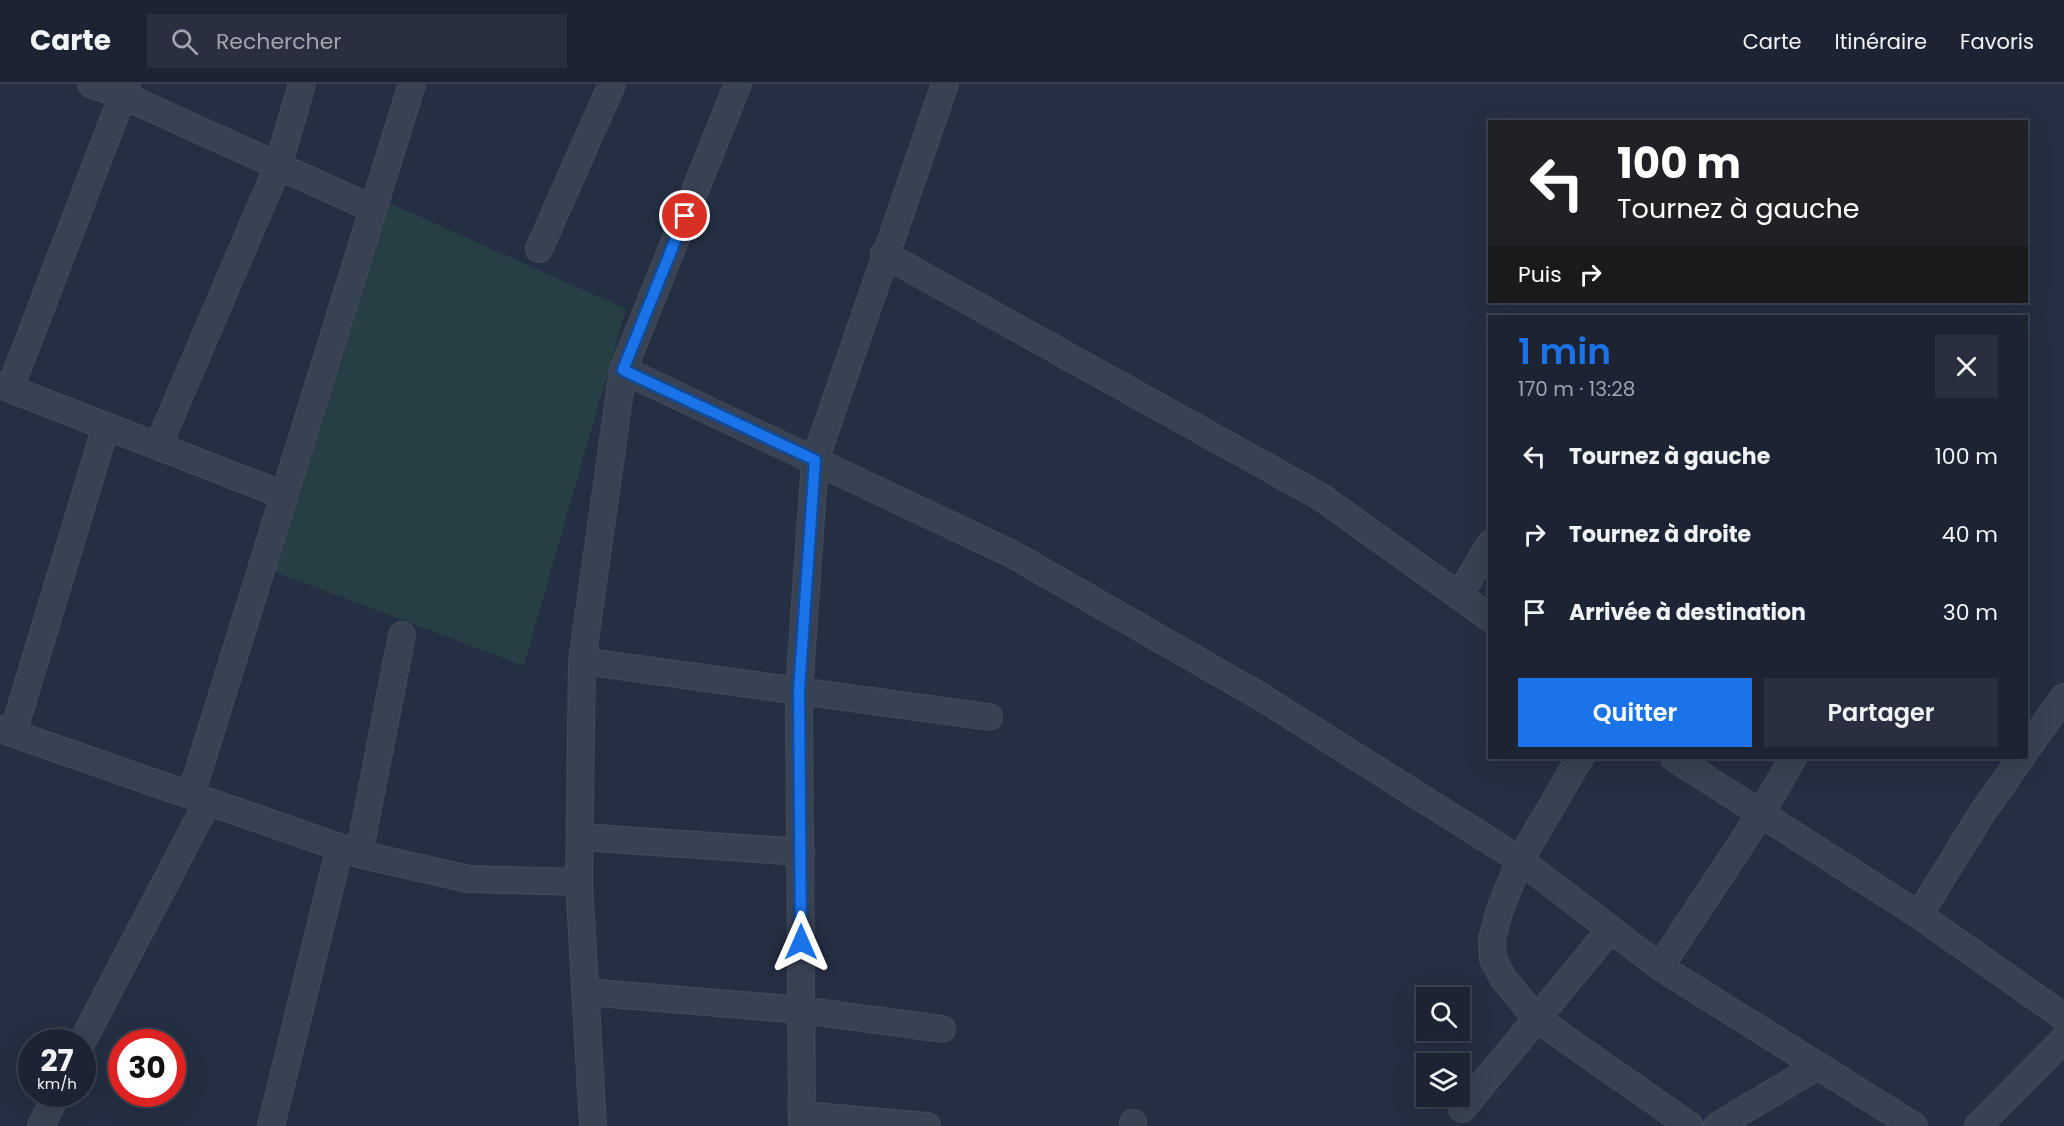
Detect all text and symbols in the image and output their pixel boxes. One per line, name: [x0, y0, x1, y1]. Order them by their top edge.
search box: [147, 14, 567, 68]
text: Carte: [30, 21, 111, 60]
icon: search: [168, 25, 201, 58]
text: Rechercher: [216, 26, 342, 57]
text: Carte: [1743, 27, 1802, 56]
text: Itinéraire: [1835, 27, 1927, 56]
text: Favoris: [1960, 27, 2034, 56]
text: 100 m: [1617, 134, 1741, 193]
icon: left: [1518, 144, 1596, 222]
pin: [659, 190, 710, 241]
text: Tournez à gauche: [1617, 190, 1859, 227]
icon: arrive: [668, 199, 701, 232]
icon: right: [1574, 258, 1607, 291]
text: Puis: [1518, 259, 1562, 290]
text: 1 min: [1518, 326, 1611, 377]
button: close: [1935, 335, 1998, 398]
text: 170 m · 13:28: [1518, 375, 1635, 403]
icon: left: [1518, 440, 1551, 473]
text: Tournez à gauche: [1569, 441, 1770, 472]
text: 100 m: [1935, 441, 1998, 472]
icon: right: [1518, 518, 1551, 551]
text: Tournez à droite: [1569, 519, 1751, 550]
text: 40 m: [1942, 519, 1998, 550]
icon: arrive: [1518, 596, 1551, 629]
text: Arrivée à destination: [1569, 597, 1806, 628]
text: 30 m: [1943, 597, 1998, 628]
button: Quitter: [1518, 678, 1752, 747]
button: Partager: [1764, 678, 1998, 747]
position arrow: [769, 910, 833, 974]
map controls: [1416, 987, 1470, 1107]
button: search: [1416, 987, 1470, 1041]
speed limit sign: 30: [108, 1029, 186, 1107]
text: 27: [40, 1039, 74, 1082]
button: layers: [1416, 1053, 1470, 1107]
text: km/h: [37, 1073, 77, 1094]

